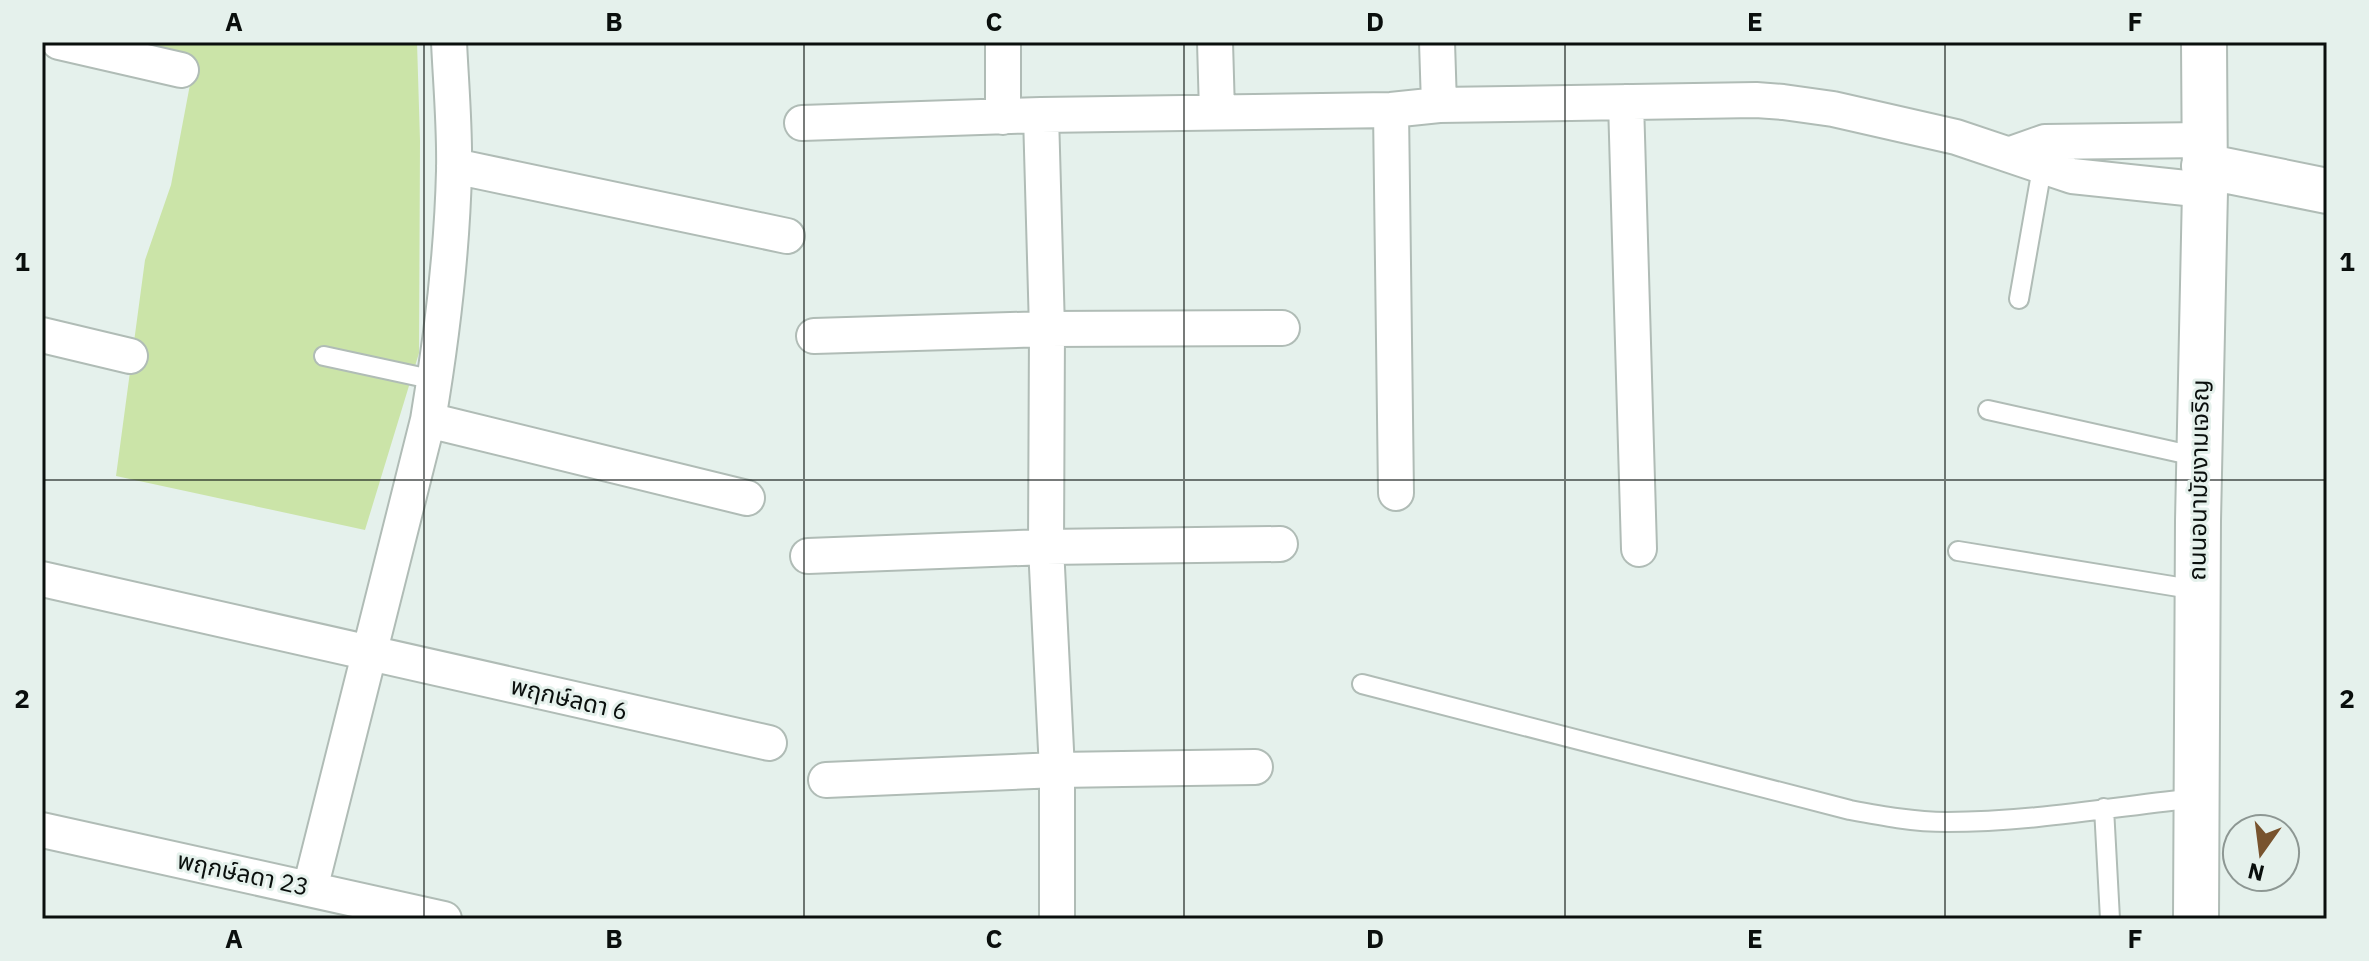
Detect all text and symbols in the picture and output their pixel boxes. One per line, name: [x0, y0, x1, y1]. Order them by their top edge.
text: A: [225, 4, 243, 38]
text: B: [605, 4, 623, 38]
text: C: [986, 4, 1003, 38]
text: D: [1366, 4, 1384, 38]
text: E: [1747, 4, 1763, 38]
text: F: [2127, 4, 2143, 38]
text: 1: [14, 244, 30, 278]
text: 1: [2339, 244, 2355, 278]
street label: ถนนอนามัยงามเจริญ: [2180, 379, 2216, 581]
street label: พฤกษ์ลดา 6: [508, 669, 631, 727]
text: 2: [14, 681, 30, 715]
text: 2: [2339, 681, 2355, 715]
north arrow: [2221, 813, 2301, 893]
street label: พฤกษ์ลดา 23: [175, 843, 312, 903]
text: N: [2245, 857, 2267, 889]
text: A: [225, 921, 243, 955]
text: B: [605, 921, 623, 955]
text: C: [986, 921, 1003, 955]
text: D: [1366, 921, 1384, 955]
text: E: [1747, 921, 1763, 955]
text: F: [2127, 921, 2143, 955]

